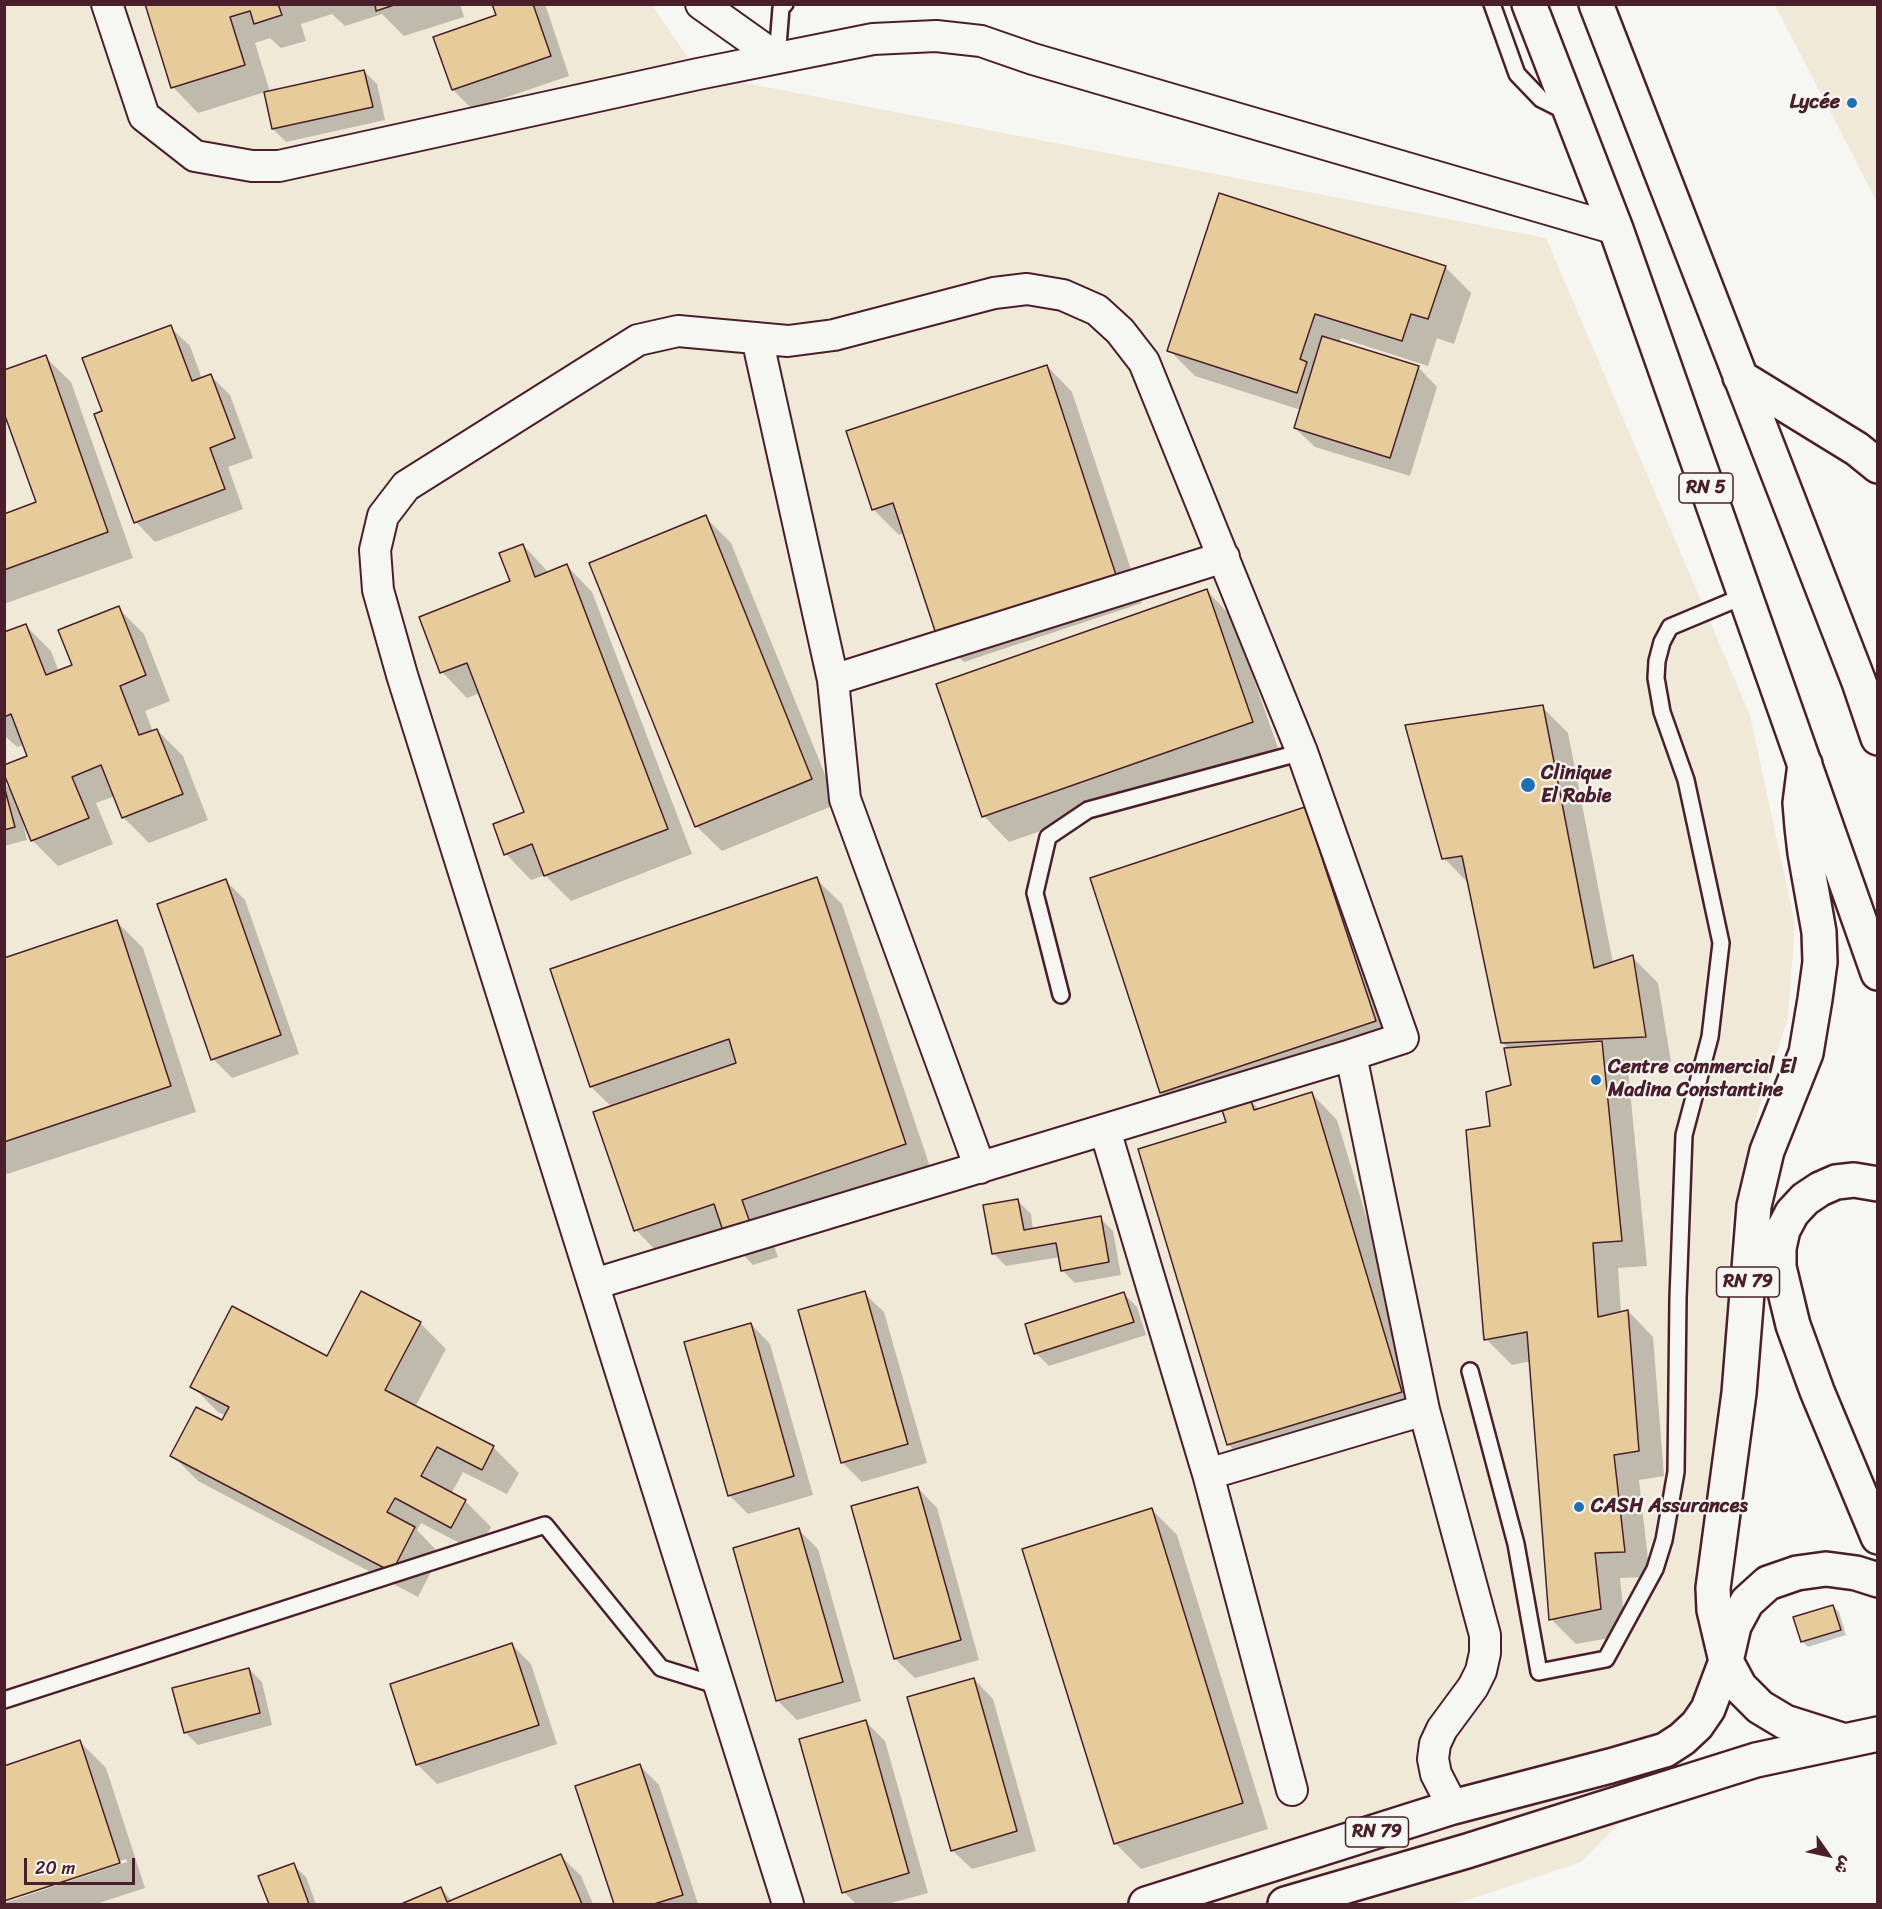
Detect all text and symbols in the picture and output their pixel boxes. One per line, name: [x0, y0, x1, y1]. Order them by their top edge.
place label: Lycée: [1790, 91, 1840, 115]
marker: Lycée: [1845, 96, 1859, 110]
road number: RN 5: [1679, 473, 1733, 503]
place label: Clinique El Rabie: [1541, 762, 1612, 809]
marker: Clinique El Rabie: [1519, 776, 1537, 794]
place label: Centre commercial El Madina Constantine: [1608, 1056, 1797, 1103]
marker: Centre commercial El Madina Constantine: [1589, 1073, 1603, 1087]
road number: RN 79: [1716, 1267, 1780, 1297]
place label: CASH Assurances: [1591, 1495, 1748, 1519]
marker: CASH Assurances: [1572, 1500, 1586, 1514]
road number: RN 79: [1346, 1817, 1408, 1847]
north arrow: [1798, 1825, 1858, 1885]
scale bar: [27, 1846, 138, 1884]
text: ش: [1826, 1850, 1860, 1881]
text: 20 m: [35, 1852, 75, 1884]

